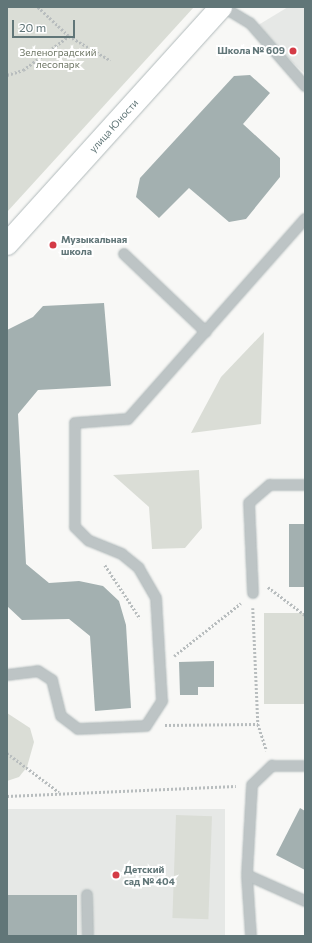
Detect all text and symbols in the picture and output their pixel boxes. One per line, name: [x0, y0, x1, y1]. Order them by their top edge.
scale bar: [14, 12, 77, 38]
text: 20 m: [19, 20, 46, 34]
place label: Школа № 609: [217, 45, 285, 57]
park label: Зеленоградский лесопарк: [20, 46, 96, 70]
marker: Школа № 609: [288, 46, 298, 56]
street label: улица Юности: [87, 97, 141, 155]
place label: Музыкальная школа: [61, 233, 127, 256]
marker: Музыкальная школа: [48, 240, 58, 250]
place label: Детский сад № 404: [124, 863, 175, 886]
marker: Детский сад № 404: [111, 870, 121, 880]

